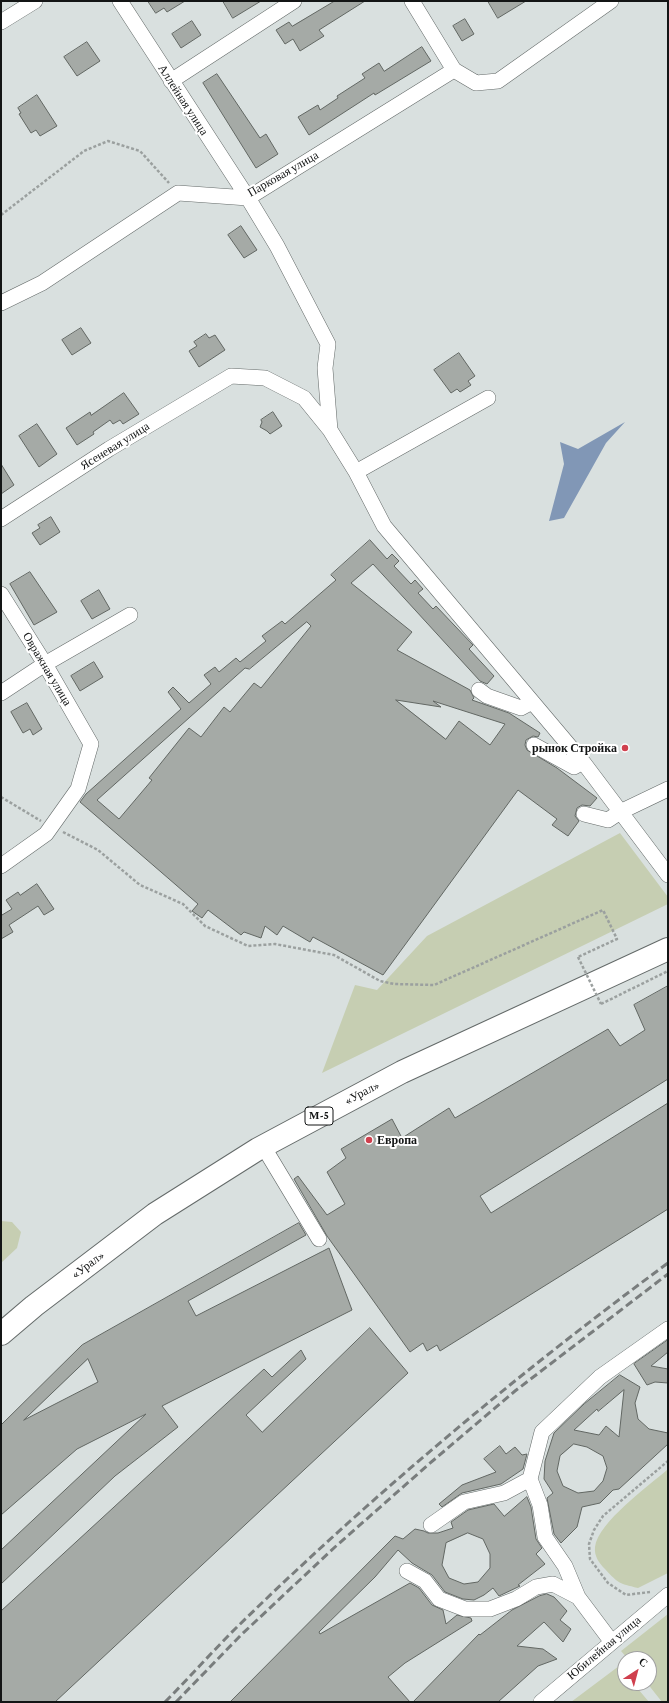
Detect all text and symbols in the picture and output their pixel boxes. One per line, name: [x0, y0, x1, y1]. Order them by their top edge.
street label: Аллейная улица: [155, 62, 211, 138]
street label: Парковая улица: [245, 148, 321, 200]
street label: Ясеневая улица: [78, 419, 152, 473]
street label: Овражная улица: [19, 630, 75, 708]
place label: рынок Стройка: [532, 741, 617, 755]
marker: рынок Стройка: [620, 743, 630, 753]
street label: «Урал»: [342, 1078, 382, 1108]
road number: М-5: [305, 1107, 333, 1125]
place label: Европа: [377, 1133, 417, 1147]
marker: Европа: [364, 1135, 374, 1145]
street label: «Урал»: [69, 1248, 107, 1282]
street label: Юбилейная улица: [564, 1613, 644, 1683]
north arrow: [617, 1651, 657, 1691]
text: С: [637, 1655, 650, 1669]

